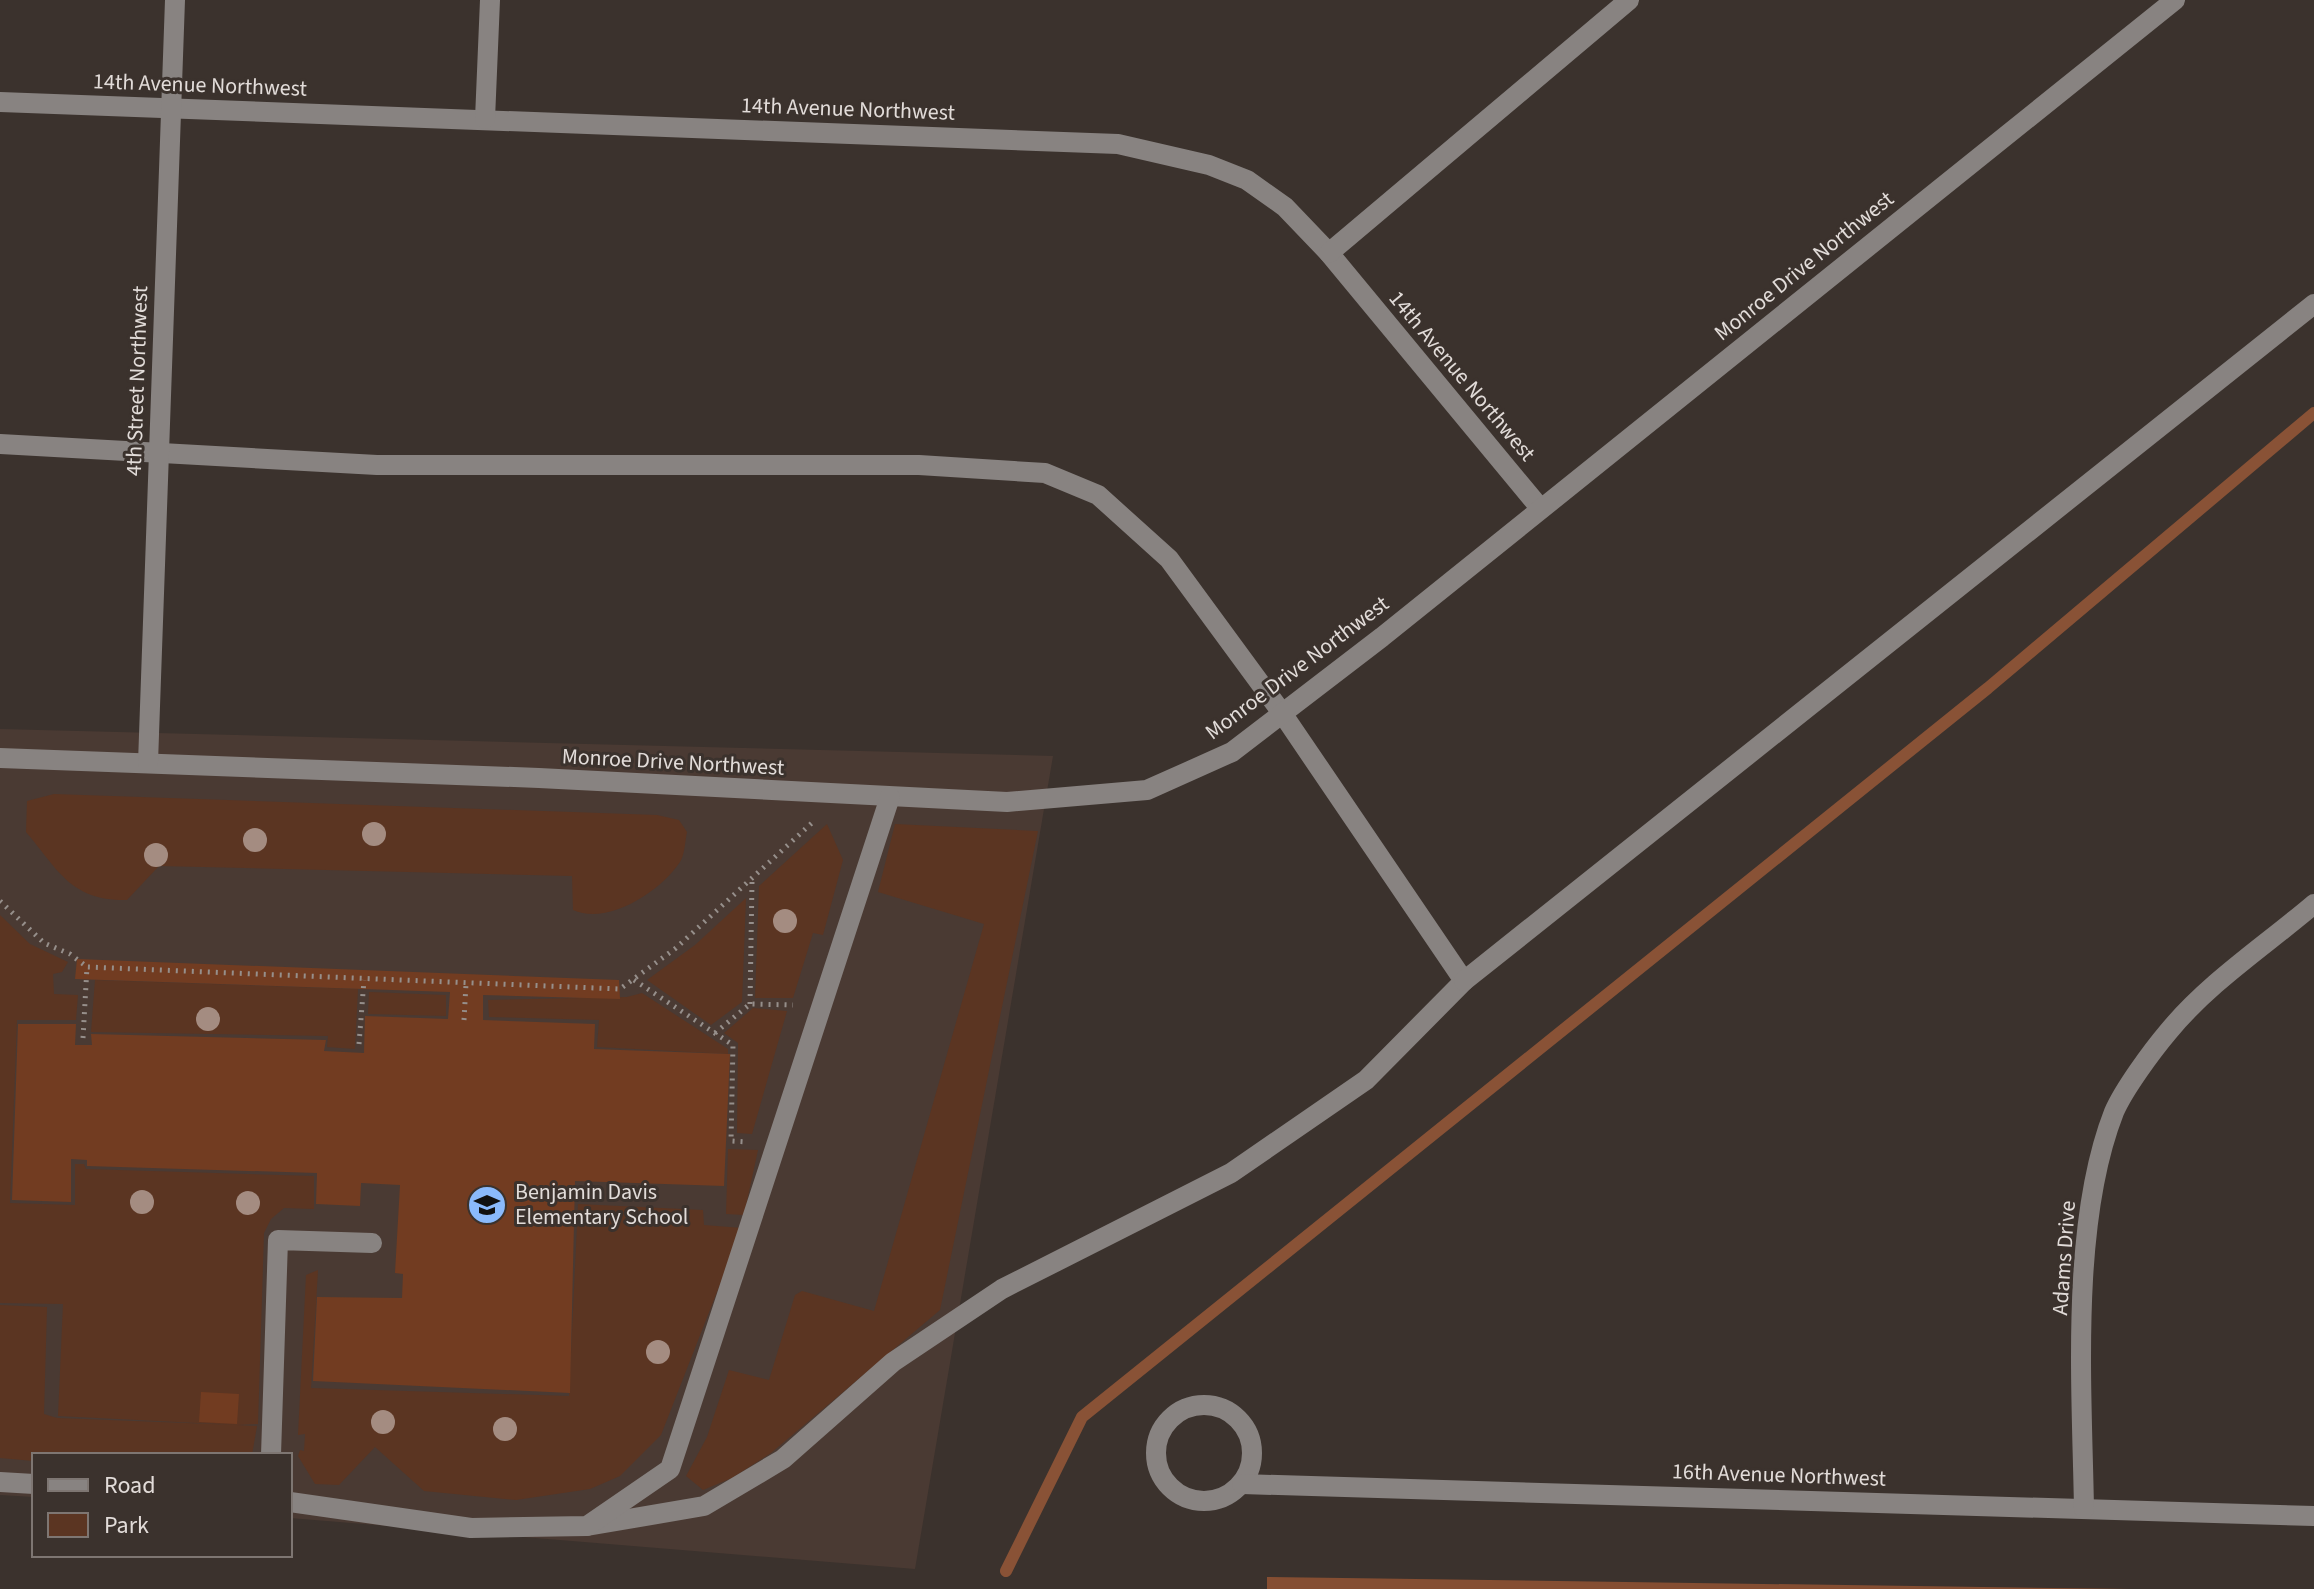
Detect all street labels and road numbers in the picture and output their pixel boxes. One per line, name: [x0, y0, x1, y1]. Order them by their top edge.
street label: 14th Avenue Northwest: [93, 65, 308, 105]
street label: 14th Avenue Northwest: [741, 89, 956, 129]
street label: Monroe Drive Northwest: [1707, 183, 1901, 349]
street label: 14th Avenue Northwest: [1381, 284, 1543, 469]
street label: 4th Street Northwest: [118, 285, 156, 477]
street label: Monroe Drive Northwest: [1198, 588, 1396, 748]
street label: Monroe Drive Northwest: [561, 740, 786, 784]
street label: Adams Drive: [2044, 1200, 2084, 1316]
street label: 16th Avenue Northwest: [1672, 1455, 1887, 1495]

